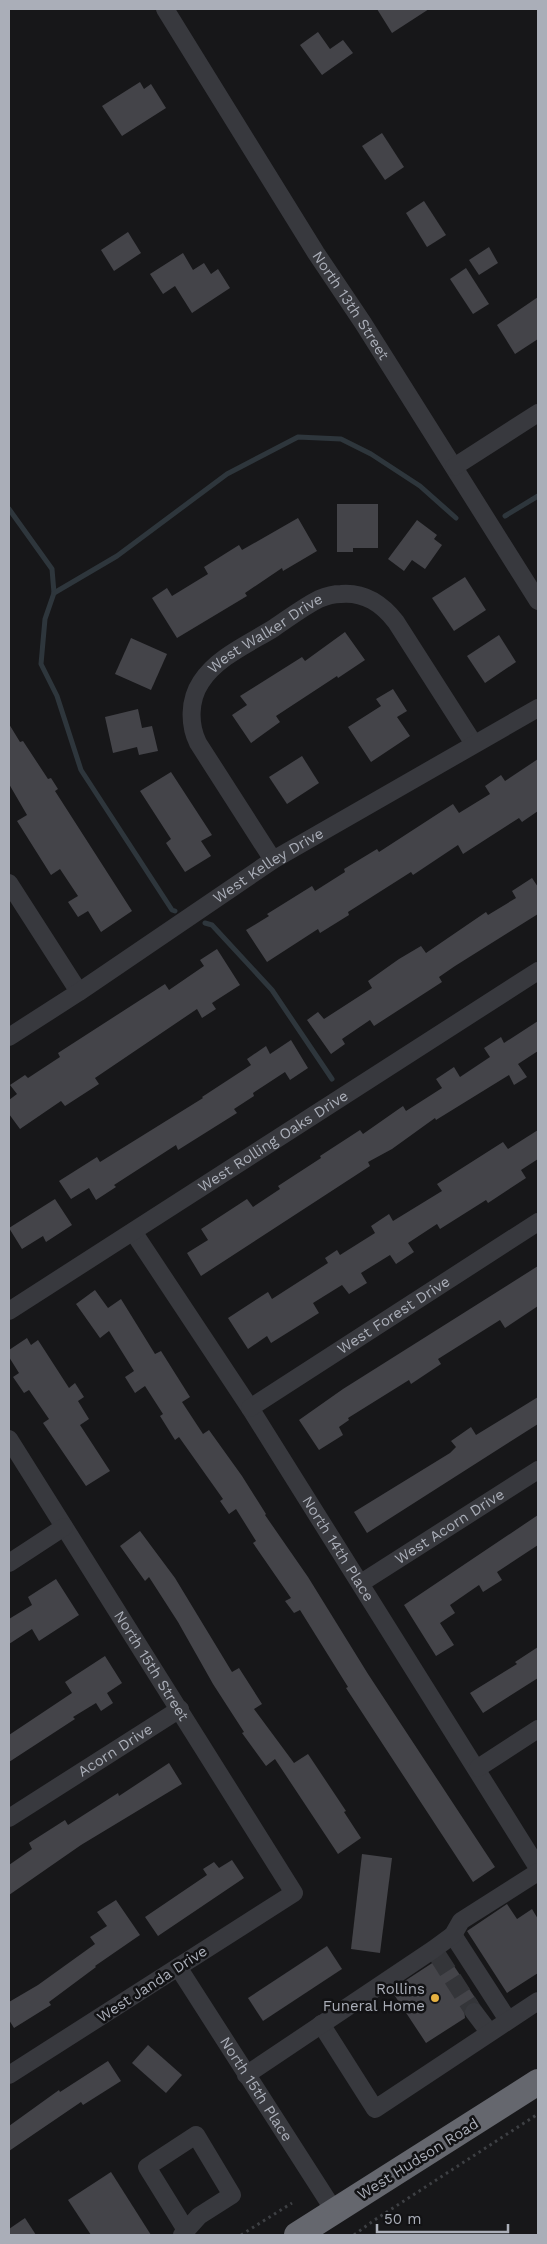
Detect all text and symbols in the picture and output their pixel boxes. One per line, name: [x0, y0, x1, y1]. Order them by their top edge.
street label: North 13th Street: [308, 248, 393, 364]
street label: West Walker Drive: [204, 590, 326, 677]
street label: West Kelley Drive: [210, 824, 327, 907]
street label: West Rolling Oaks Drive: [195, 1086, 351, 1196]
street label: West Forest Drive: [334, 1272, 453, 1358]
street label: West Acorn Drive: [391, 1485, 508, 1568]
street label: North 14th Place: [298, 1493, 378, 1605]
street label: North 15th Street: [110, 1608, 193, 1725]
street label: Acorn Drive: [75, 1720, 156, 1781]
street label: West Janda Drive: [94, 1942, 210, 2026]
place label: Rollins Funeral Home: [323, 1980, 425, 2015]
marker: Rollins Funeral Home: [429, 1992, 441, 2004]
street label: North 15th Place: [216, 2033, 296, 2145]
street label: West Hudson Road: [354, 2114, 482, 2204]
scale bar: [377, 2202, 508, 2234]
text: 50 m: [384, 2210, 421, 2228]

